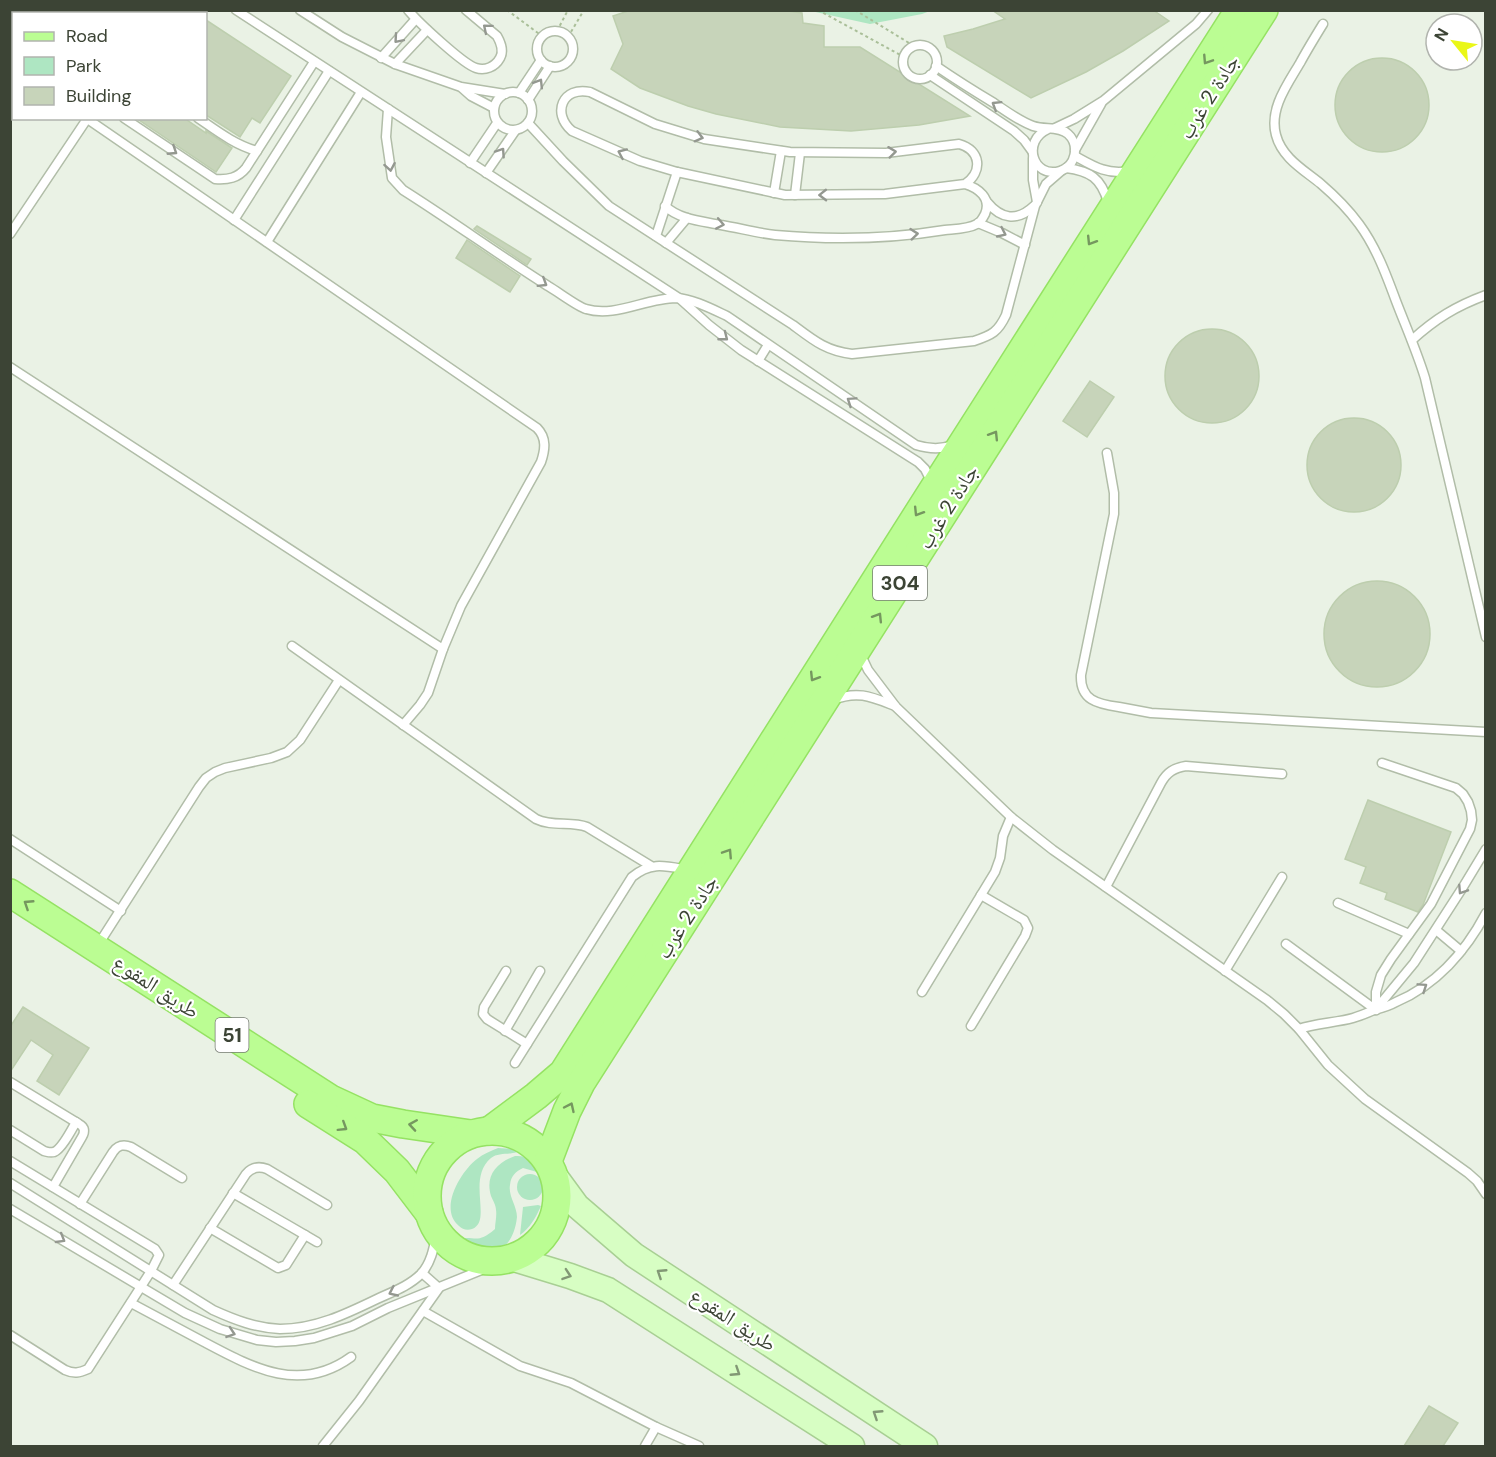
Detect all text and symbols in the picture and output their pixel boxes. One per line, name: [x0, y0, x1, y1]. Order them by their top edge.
legend: [12, 12, 207, 120]
north arrow: [1424, 12, 1484, 72]
text: Road: [66, 24, 108, 48]
one-way arrow: [483, 24, 494, 35]
text: N: [1429, 24, 1453, 45]
one-way arrow: [394, 32, 405, 43]
street label: جادة 2 غرب: [1172, 49, 1246, 145]
text: Park: [66, 54, 102, 78]
one-way arrow: [1203, 54, 1215, 64]
one-way arrow: [532, 79, 543, 90]
text: Building: [66, 84, 131, 108]
one-way arrow: [992, 100, 1002, 112]
one-way arrow: [693, 130, 704, 142]
one-way arrow: [166, 144, 177, 155]
one-way arrow: [888, 146, 897, 159]
one-way arrow: [494, 148, 505, 159]
one-way arrow: [617, 148, 628, 160]
one-way arrow: [383, 162, 396, 172]
one-way arrow: [818, 189, 827, 201]
one-way arrow: [714, 217, 724, 230]
one-way arrow: [996, 226, 1007, 238]
one-way arrow: [909, 228, 918, 241]
one-way arrow: [1087, 235, 1098, 246]
one-way arrow: [537, 275, 547, 287]
one-way arrow: [717, 329, 728, 340]
one-way arrow: [847, 398, 858, 409]
one-way arrow: [987, 431, 998, 442]
street label: جادة 2 غرب: [911, 459, 985, 555]
one-way arrow: [914, 506, 926, 516]
road number: 304: [873, 566, 927, 600]
one-way arrow: [871, 613, 882, 624]
one-way arrow: [810, 670, 821, 681]
one-way arrow: [721, 848, 732, 859]
street label: جادة 2 غرب: [650, 870, 724, 964]
one-way arrow: [1458, 883, 1469, 894]
one-way arrow: [24, 900, 34, 912]
street label: طريق المقوع: [108, 949, 204, 1025]
one-way arrow: [1416, 983, 1427, 994]
road number: 51: [216, 1018, 248, 1052]
one-way arrow: [562, 1102, 574, 1113]
one-way arrow: [337, 1119, 347, 1131]
one-way arrow: [408, 1120, 418, 1132]
one-way arrow: [55, 1232, 65, 1243]
one-way arrow: [561, 1268, 572, 1281]
one-way arrow: [657, 1268, 667, 1280]
street label: طريق المقوع: [685, 1282, 781, 1358]
one-way arrow: [389, 1284, 400, 1296]
one-way arrow: [225, 1326, 236, 1338]
one-way arrow: [729, 1364, 740, 1375]
one-way arrow: [872, 1411, 883, 1422]

